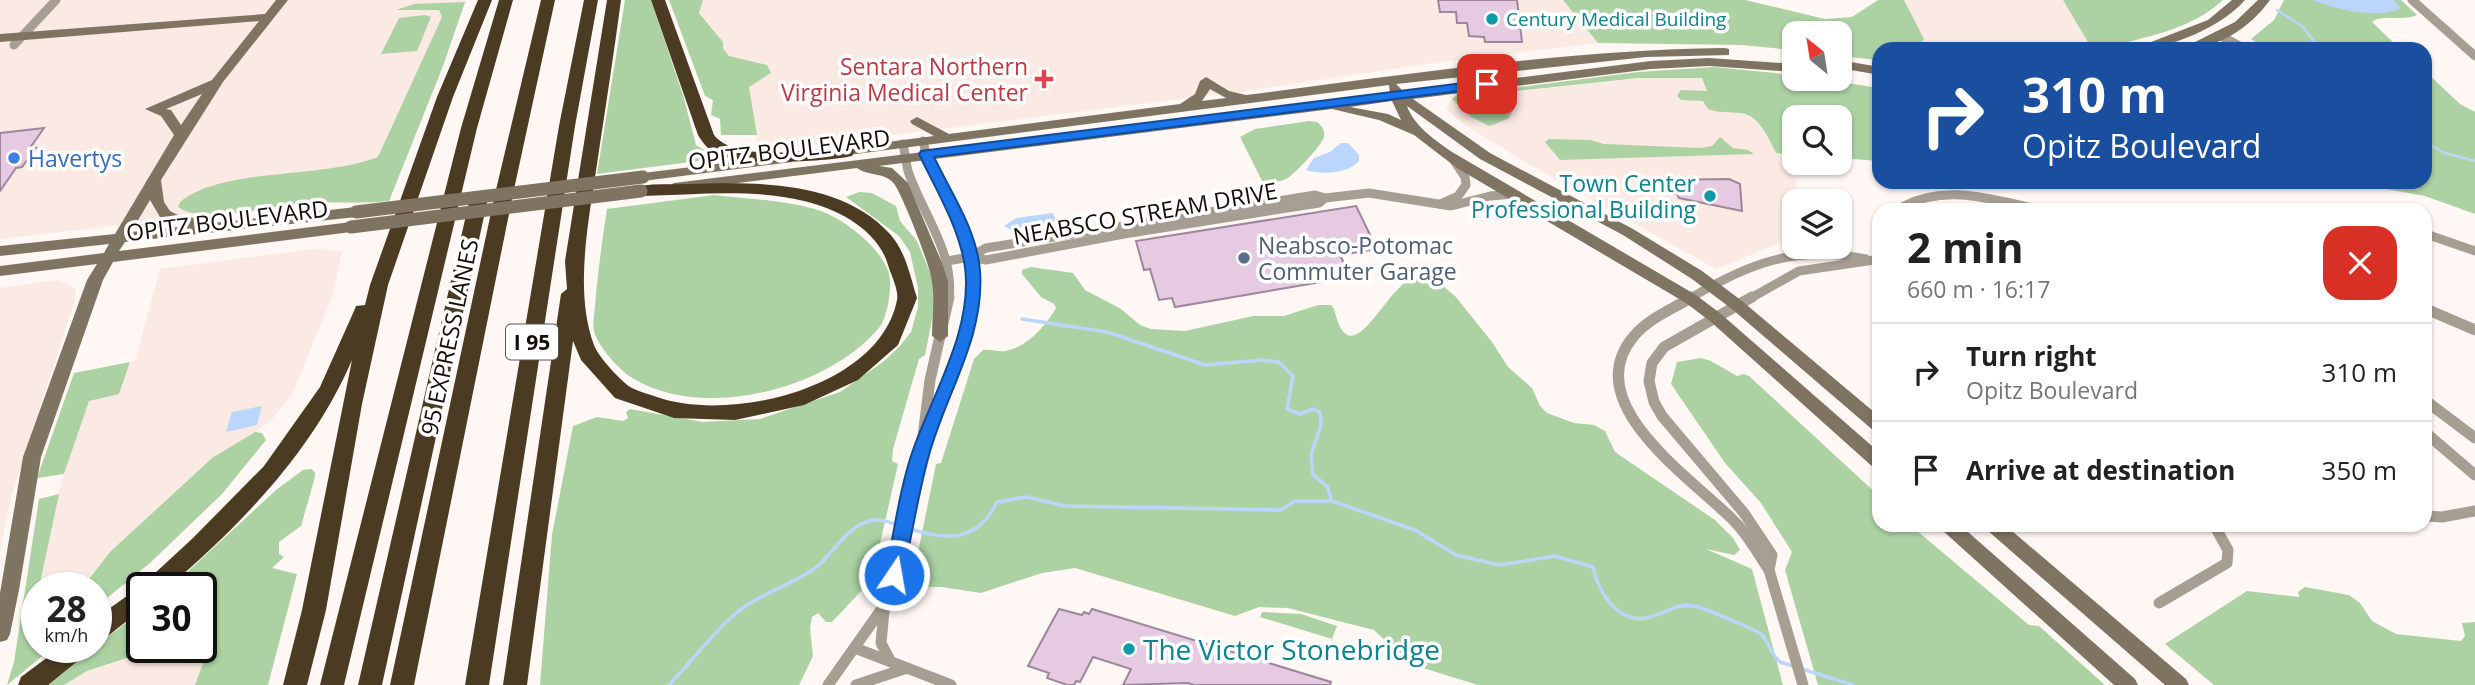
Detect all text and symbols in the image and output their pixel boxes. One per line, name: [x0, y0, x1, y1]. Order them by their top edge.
place label: Century Medical Building: [1506, 6, 1726, 32]
marker: Century Medical Building: [1484, 11, 1500, 27]
north arrow: [1782, 21, 1852, 91]
map controls: [1782, 21, 1852, 259]
place label: Sentara Northern Virginia Medical Center: [781, 50, 1029, 108]
pin: [1457, 54, 1517, 114]
text: 310 m: [2022, 61, 2167, 127]
icon: arrive: [1468, 65, 1506, 103]
marker: Sentara Northern Virginia Medical Center: [1034, 69, 1054, 89]
icon: right: [1907, 70, 1998, 161]
button: search: [1782, 105, 1852, 175]
street label: OPITZ BOULEVARD: [686, 121, 892, 177]
text: Opitz Boulevard: [2022, 124, 2261, 167]
place label: Havertys: [28, 142, 122, 174]
marker: Havertys: [6, 150, 22, 166]
place label: Town Center Professional Building: [1471, 167, 1697, 225]
street label: NEABSCO STREAM DRIVE: [1010, 174, 1280, 252]
marker: Town Center Professional Building: [1702, 188, 1718, 204]
button: layers: [1782, 189, 1852, 259]
street label: OPITZ BOULEVARD: [124, 192, 330, 248]
text: 2 min: [1907, 218, 2024, 275]
button: close: [2323, 226, 2397, 300]
place label: Neabsco-Potomac Commuter Garage: [1258, 229, 1457, 287]
street label: 95 EXPRESS LANES: [413, 236, 485, 438]
marker: Neabsco-Potomac Commuter Garage: [1236, 250, 1252, 266]
text: 660 m · 16:17: [1907, 273, 2050, 305]
road number: I 95: [506, 324, 558, 360]
text: Turn right: [1966, 338, 2097, 374]
icon: right: [1907, 353, 1945, 391]
text: 310 m: [2322, 354, 2397, 390]
text: Opitz Boulevard: [1966, 374, 2138, 406]
icon: arrive: [1907, 451, 1945, 489]
text: Arrive at destination: [1966, 452, 2235, 488]
text: 350 m: [2322, 452, 2397, 488]
position arrow: [857, 538, 931, 612]
speed limit sign: 30: [126, 572, 217, 663]
text: 28: [46, 585, 87, 632]
text: km/h: [45, 623, 88, 647]
place label: The Victor Stonebridge: [1143, 630, 1440, 668]
marker: The Victor Stonebridge: [1121, 641, 1137, 657]

